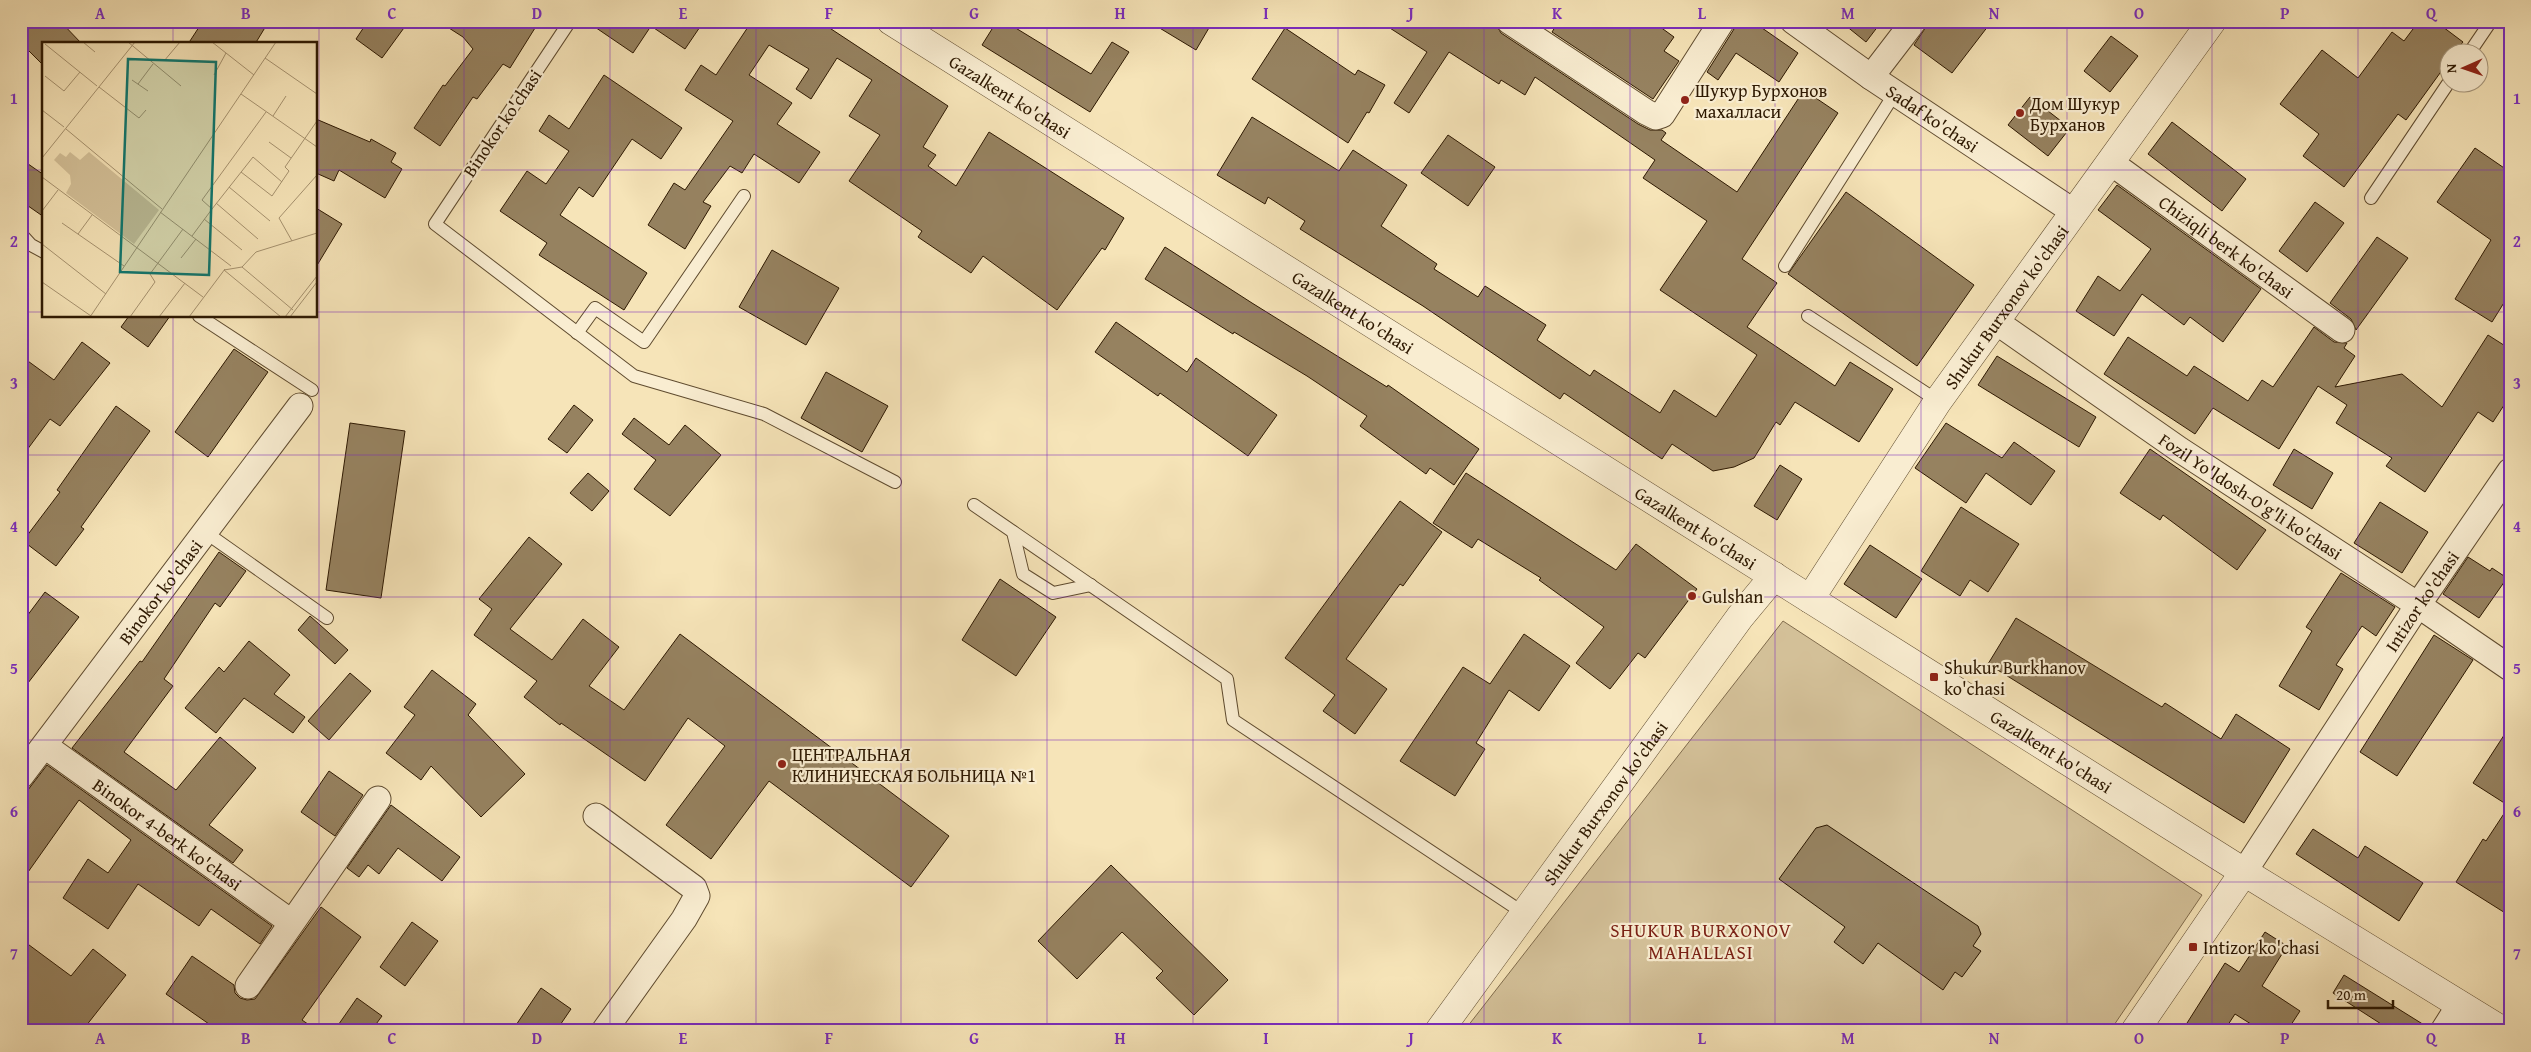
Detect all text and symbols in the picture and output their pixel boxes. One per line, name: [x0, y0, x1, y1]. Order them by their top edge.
text: A: [95, 1, 106, 25]
text: B: [241, 1, 251, 25]
text: C: [387, 1, 397, 25]
text: D: [532, 1, 542, 25]
text: E: [679, 1, 688, 25]
text: F: [825, 1, 833, 25]
text: G: [969, 1, 979, 25]
text: H: [1114, 1, 1126, 25]
text: I: [1263, 1, 1269, 25]
text: J: [1405, 1, 1414, 25]
text: K: [1552, 1, 1563, 25]
text: L: [1698, 1, 1707, 25]
text: M: [1841, 1, 1855, 25]
text: N: [1989, 1, 2000, 25]
text: O: [2134, 1, 2144, 25]
text: P: [2280, 1, 2290, 25]
text: Q: [2426, 1, 2438, 25]
inset map: [42, 42, 318, 318]
north arrow: [2438, 42, 2488, 92]
street label: Gazalkent ko'chasi: [944, 48, 1077, 145]
text: N: [2441, 63, 2461, 73]
street label: Binokor ko'chasi: [456, 64, 548, 182]
place label: Шукур Бурхонов махалласи: [1695, 77, 1828, 125]
street label: Sadaf ko'chasi: [1881, 77, 1984, 159]
text: 1: [10, 86, 18, 110]
text: 1: [2513, 86, 2521, 110]
place label: Дом Шукур Бурханов: [2029, 90, 2120, 138]
marker: Шукур Бурхонов махалласи: [1679, 94, 1691, 106]
marker: Дом Шукур Бурханов: [2014, 107, 2026, 119]
street label: Chiziqli berk ko'chasi: [2154, 188, 2300, 305]
street label: Shukur Burxonov ko'chasi: [1937, 219, 2075, 395]
text: 2: [10, 229, 18, 253]
text: 2: [2513, 229, 2521, 253]
street label: Gazalkent ko'chasi: [1287, 263, 1419, 360]
text: 3: [10, 371, 18, 395]
text: 3: [2513, 371, 2521, 395]
street label: Fozil Yo'ldosh-O'g'li ko'chasi: [2154, 426, 2348, 566]
street label: Gazalkent ko'chasi: [1630, 479, 1762, 576]
text: 4: [10, 514, 18, 538]
text: 4: [2513, 514, 2521, 538]
street label: Binokor ko'chasi: [112, 533, 209, 650]
street label: Intizor ko'chasi: [2378, 545, 2465, 657]
place label: Gulshan: [1702, 583, 1763, 610]
marker: Gulshan: [1686, 590, 1698, 602]
place label: Shukur Burkhanov ko'chasi: [1944, 654, 2086, 702]
text: 5: [10, 656, 18, 680]
text: 5: [2513, 656, 2521, 680]
marker: Shukur Burkhanov ko'chasi: [1928, 671, 1940, 683]
street label: Gazalkent ko'chasi: [1985, 702, 2118, 799]
street label: Shukur Burxonov ko'chasi: [1536, 715, 1674, 891]
place label: ЦЕНТРАЛЬНАЯ КЛИНИЧЕСКАЯ БОЛЬНИЦА №1: [792, 741, 1036, 789]
marker: ЦЕНТРАЛЬНАЯ КЛИНИЧЕСКАЯ БОЛЬНИЦА №1: [776, 758, 788, 770]
street label: Binokor 4-berk ko'chasi: [87, 771, 248, 897]
text: 6: [10, 799, 18, 823]
text: 6: [2513, 799, 2521, 823]
district label: SHUKUR BURXONOV MAHALLASI: [1610, 916, 1792, 966]
place label: Intizor ko'chasi: [2203, 934, 2320, 961]
text: 7: [10, 941, 18, 965]
marker: Intizor ko'chasi: [2187, 941, 2199, 953]
text: 7: [2513, 941, 2521, 965]
scale bar: [2328, 977, 2394, 1009]
text: 20 m: [2336, 984, 2367, 1005]
text: A: [95, 1026, 106, 1050]
text: B: [241, 1026, 251, 1050]
text: C: [387, 1026, 397, 1050]
text: D: [532, 1026, 542, 1050]
text: E: [679, 1026, 688, 1050]
text: F: [825, 1026, 833, 1050]
text: G: [969, 1026, 979, 1050]
text: H: [1114, 1026, 1126, 1050]
text: I: [1263, 1026, 1269, 1050]
text: J: [1405, 1026, 1414, 1050]
text: K: [1552, 1026, 1563, 1050]
text: L: [1698, 1026, 1707, 1050]
text: M: [1841, 1026, 1855, 1050]
text: N: [1989, 1026, 2000, 1050]
text: O: [2134, 1026, 2144, 1050]
text: P: [2280, 1026, 2290, 1050]
text: Q: [2426, 1026, 2438, 1050]

